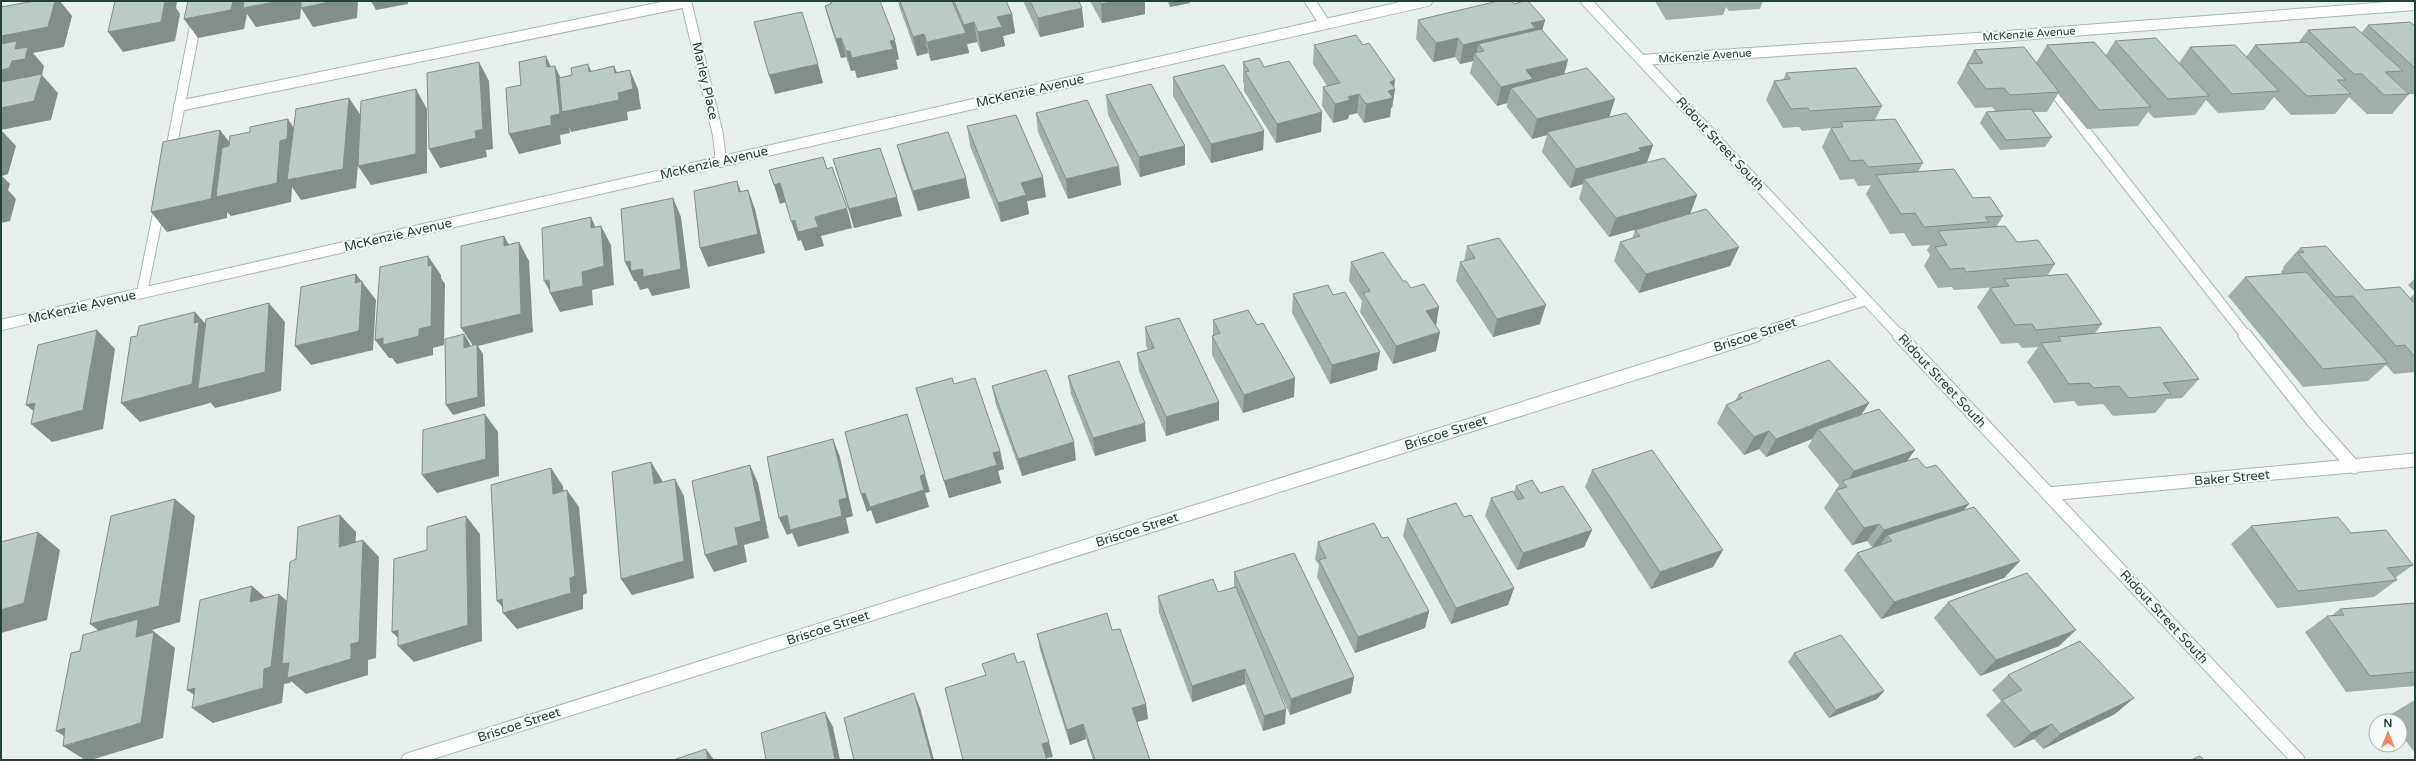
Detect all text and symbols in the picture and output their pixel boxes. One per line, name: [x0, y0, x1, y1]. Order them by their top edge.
street label: McKenzie Avenue: [1982, 24, 2076, 44]
street label: Marley Place: [688, 41, 722, 121]
street label: McKenzie Avenue: [1658, 46, 1752, 66]
street label: McKenzie Avenue: [974, 71, 1086, 111]
street label: Ridout Street South: [1673, 94, 1767, 194]
street label: McKenzie Avenue: [658, 143, 770, 183]
street label: McKenzie Avenue: [342, 215, 454, 255]
street label: McKenzie Avenue: [26, 287, 138, 327]
street label: Briscoe Street: [1712, 314, 1798, 356]
street label: Ridout Street South: [1895, 331, 1989, 431]
street label: Briscoe Street: [1403, 412, 1489, 454]
street label: Baker Street: [2193, 467, 2271, 489]
street label: Briscoe Street: [1094, 509, 1180, 551]
street label: Ridout Street South: [2117, 567, 2211, 667]
street label: Briscoe Street: [785, 607, 871, 649]
street label: Briscoe Street: [476, 704, 562, 746]
north arrow: [2368, 713, 2408, 753]
text: N: [2384, 717, 2392, 730]

